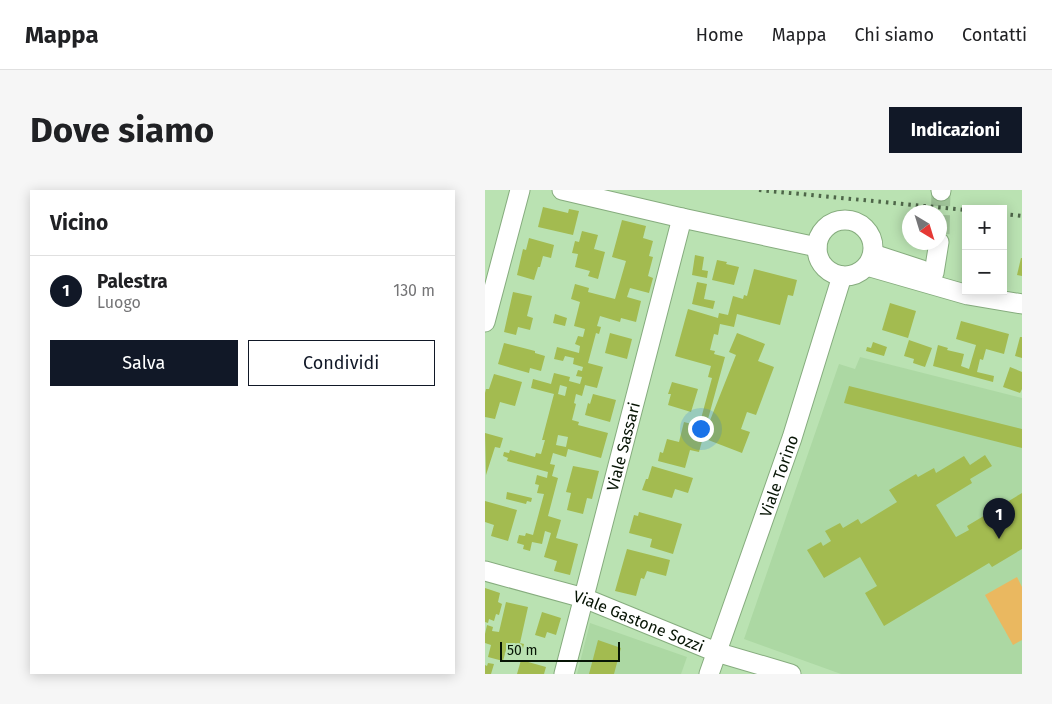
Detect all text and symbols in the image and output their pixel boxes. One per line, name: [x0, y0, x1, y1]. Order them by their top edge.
text: Mappa: [25, 21, 99, 49]
text: Home: [696, 24, 744, 46]
text: Mappa: [772, 24, 826, 46]
text: Chi siamo: [854, 24, 934, 46]
text: Contatti: [962, 24, 1027, 46]
button: Indicazioni: [889, 107, 1022, 153]
text: Dove siamo: [30, 109, 214, 151]
north arrow: [902, 205, 947, 250]
map controls: [962, 205, 1007, 295]
button: +: [962, 205, 1007, 250]
text: Vicino: [50, 210, 108, 236]
button: −: [962, 250, 1007, 295]
text: Palestra: [97, 270, 168, 293]
text: 1: [62, 281, 70, 300]
text: 130 m: [393, 281, 435, 300]
text: Luogo: [97, 293, 141, 312]
button: Salva: [50, 340, 238, 386]
button: Condividi: [248, 340, 435, 386]
street label: Viale Sassari: [603, 400, 644, 493]
your location: [688, 416, 714, 442]
street label: Viale Torino: [756, 432, 802, 520]
pin: 1: [983, 498, 1015, 539]
street label: Viale Gastone Sozzi: [571, 587, 707, 656]
scale bar: [500, 639, 620, 662]
text: 50 m: [507, 642, 538, 659]

